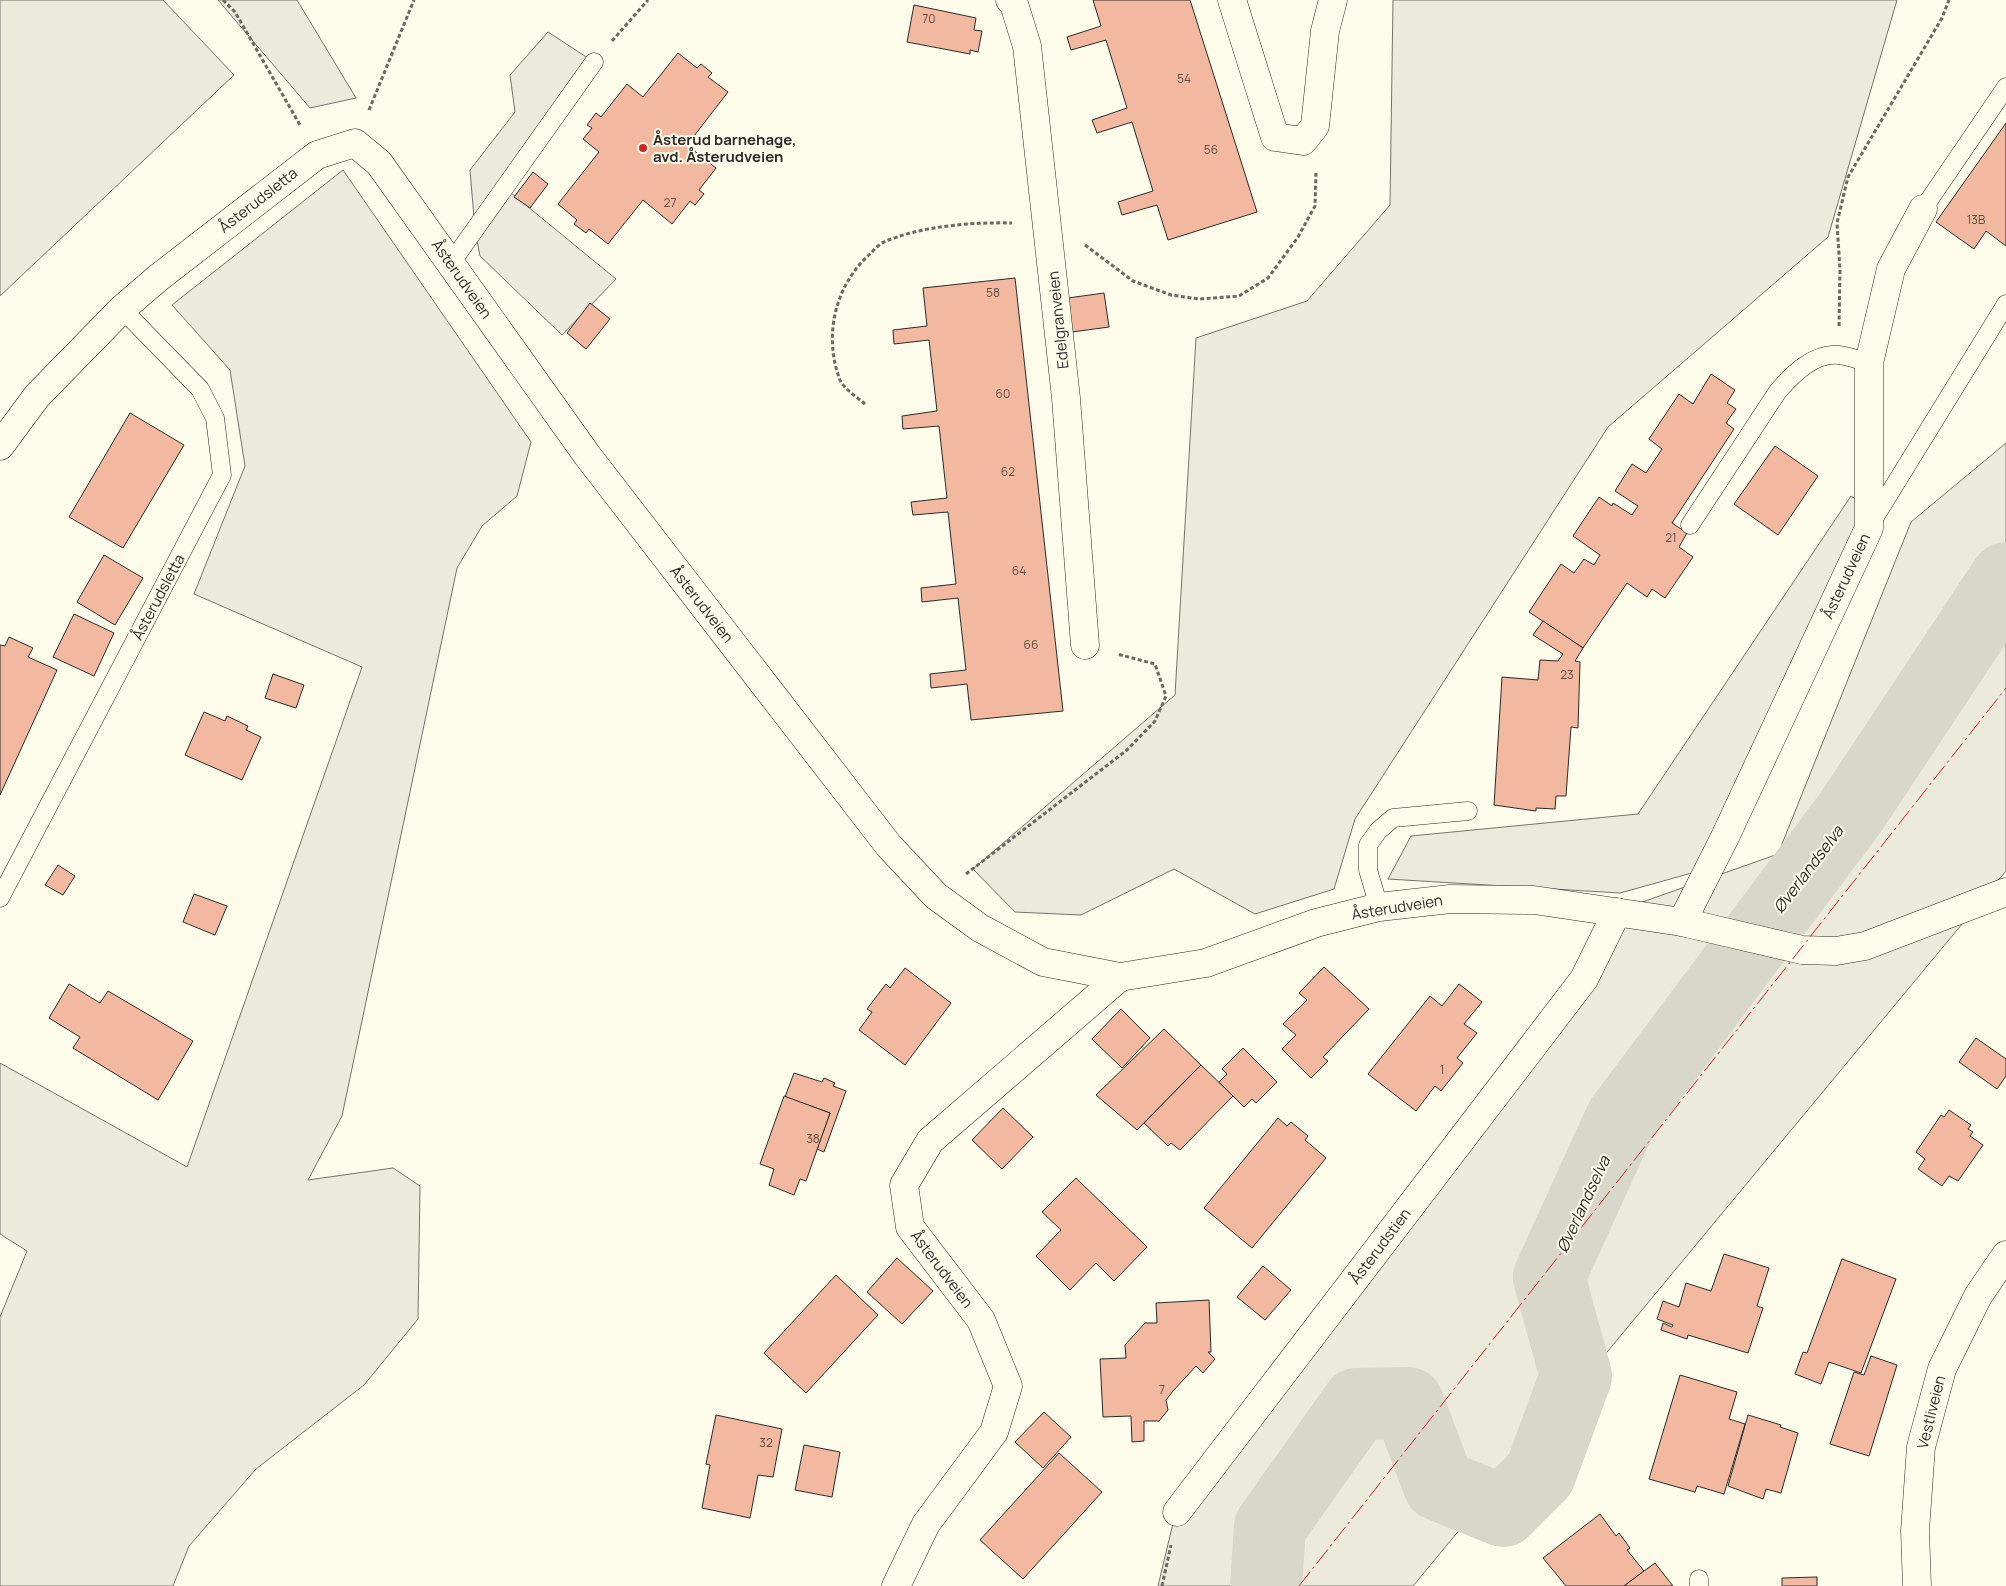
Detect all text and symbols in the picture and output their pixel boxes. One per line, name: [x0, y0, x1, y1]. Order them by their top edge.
house number: 70: [922, 10, 936, 27]
house number: 54: [1177, 70, 1191, 87]
place label: Åsterud barnehage, avd. Åsterudveien: [653, 129, 797, 167]
house number: 56: [1204, 141, 1218, 158]
marker: Åsterud barnehage, avd. Åsterudveien: [637, 142, 649, 154]
street label: Åsterudsletta: [214, 163, 302, 237]
house number: 27: [664, 194, 676, 211]
house number: 13B: [1967, 211, 1985, 228]
street label: Åsterudveien: [427, 235, 497, 323]
street label: Edelgranveien: [1042, 270, 1074, 370]
house number: 58: [986, 284, 1000, 301]
house number: 60: [996, 385, 1010, 402]
house number: 62: [1001, 463, 1015, 480]
house number: 21: [1665, 529, 1677, 546]
street label: Åsterudveien: [1817, 530, 1875, 622]
street label: Åsterudsletta: [127, 550, 189, 644]
street label: Åsterudveien: [665, 561, 739, 647]
house number: 64: [1012, 562, 1026, 579]
house number: 66: [1024, 636, 1038, 653]
house number: 23: [1560, 666, 1574, 683]
water label: Øverlandselva: [1768, 820, 1849, 917]
street label: Åsterudveien: [1350, 889, 1444, 925]
house number: 1: [1440, 1061, 1444, 1078]
house number: 38: [806, 1130, 820, 1147]
water label: Øverlandselva: [1551, 1151, 1615, 1256]
street label: Åsterudstien: [1345, 1204, 1415, 1288]
street label: Åsterudveien: [906, 1226, 978, 1312]
street label: Vestliveien: [1912, 1373, 1950, 1451]
house number: 7: [1159, 1381, 1165, 1398]
house number: 32: [759, 1434, 773, 1451]

